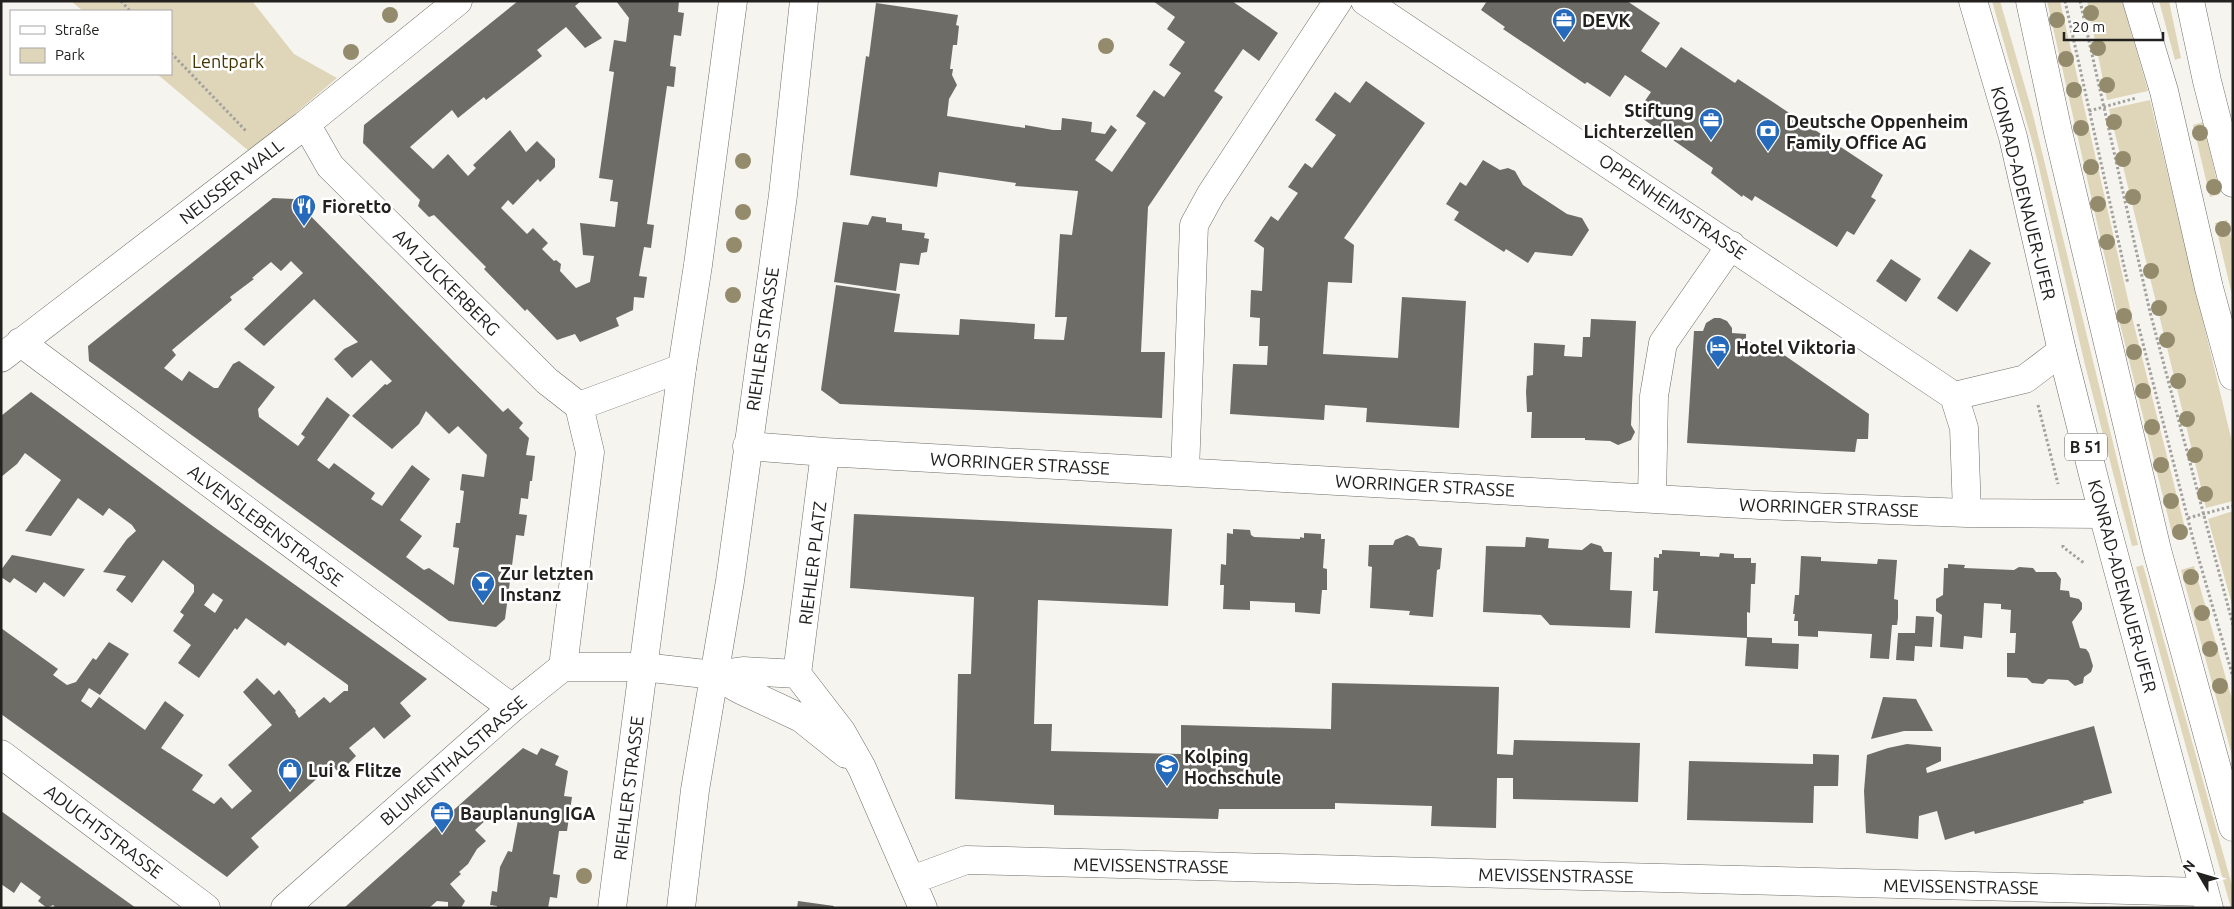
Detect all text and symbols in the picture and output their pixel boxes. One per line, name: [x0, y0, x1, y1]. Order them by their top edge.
office icon: DEVK: [1551, 7, 1577, 41]
legend: [10, 10, 172, 75]
place label: DEVK: [1582, 10, 1631, 30]
scale bar: [2064, 10, 2163, 42]
text: 20 m: [2072, 18, 2105, 35]
text: Straße: [55, 21, 99, 38]
text: Park: [55, 46, 85, 63]
park label: Lentpark: [192, 51, 264, 71]
street label: KONRAD-ADENAUER-UFER: [1988, 84, 2060, 302]
place label: Stiftung Lichterzellen: [1584, 100, 1694, 141]
office icon: Stiftung Lichterzellen: [1698, 107, 1724, 141]
place label: Deutsche Oppenheim Family Office AG: [1786, 111, 1968, 152]
bank icon: Deutsche Oppenheim Family Office AG: [1755, 118, 1781, 152]
street label: NEUSSER WALL: [175, 134, 287, 228]
street label: OPPENHEIMSTRASSE: [1596, 149, 1750, 263]
restaurant icon: Fioretto: [291, 193, 317, 227]
place label: Fioretto: [322, 196, 392, 216]
street label: AM ZUCKERBERG: [390, 225, 504, 339]
street label: RIEHLER STRASSE: [742, 266, 782, 412]
hotel icon: Hotel Viktoria: [1705, 334, 1731, 368]
place label: Hotel Viktoria: [1736, 337, 1856, 357]
road number: B 51: [2065, 434, 2107, 461]
street label: WORRINGER STRASSE: [930, 448, 1110, 478]
street label: ALVENSLEBENSTRASSE: [185, 460, 347, 590]
street label: WORRINGER STRASSE: [1335, 470, 1515, 500]
street label: KONRAD-ADENAUER-UFER: [2085, 477, 2161, 695]
street label: WORRINGER STRASSE: [1739, 494, 1919, 520]
street label: RIEHLER PLATZ: [794, 500, 830, 626]
place label: Zur letzten Instanz: [500, 563, 594, 604]
bar icon: Zur letzten Instanz: [470, 570, 496, 604]
street label: BLUMENTHALSTRASSE: [376, 691, 530, 829]
street label: RIEHLER STRASSE: [609, 715, 647, 861]
place label: Kolping Hochschule: [1184, 746, 1281, 787]
school or university icon: Kolping Hochschule: [1154, 753, 1180, 787]
shop icon: Lui & Flitze: [277, 757, 303, 791]
place label: Lui & Flitze: [308, 760, 402, 780]
street label: ADUCHTSTRASSE: [41, 780, 167, 882]
office icon: Bauplanung IGA: [429, 800, 455, 834]
place label: Bauplanung IGA: [460, 803, 596, 823]
north arrow: [2174, 849, 2224, 899]
street label: MEVISSENSTRASSE: [1073, 854, 1229, 876]
text: N: [2179, 857, 2198, 875]
street label: MEVISSENSTRASSE: [1478, 864, 1634, 886]
street label: MEVISSENSTRASSE: [1883, 875, 2039, 897]

